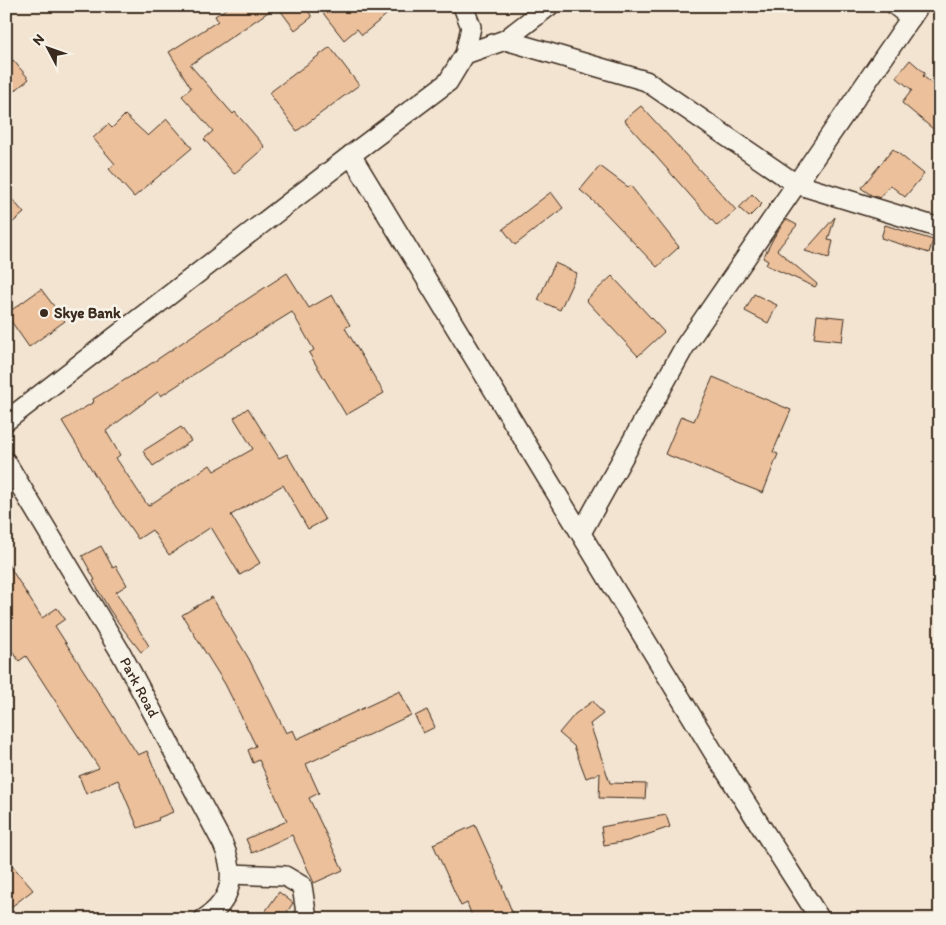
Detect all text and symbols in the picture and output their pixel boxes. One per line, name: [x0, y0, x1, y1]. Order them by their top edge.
north arrow: [22, 22, 72, 72]
text: N: [29, 31, 48, 49]
place label: Skye Bank: [54, 304, 121, 323]
marker: Skye Bank: [38, 307, 50, 319]
street label: Park Road: [116, 654, 163, 721]

